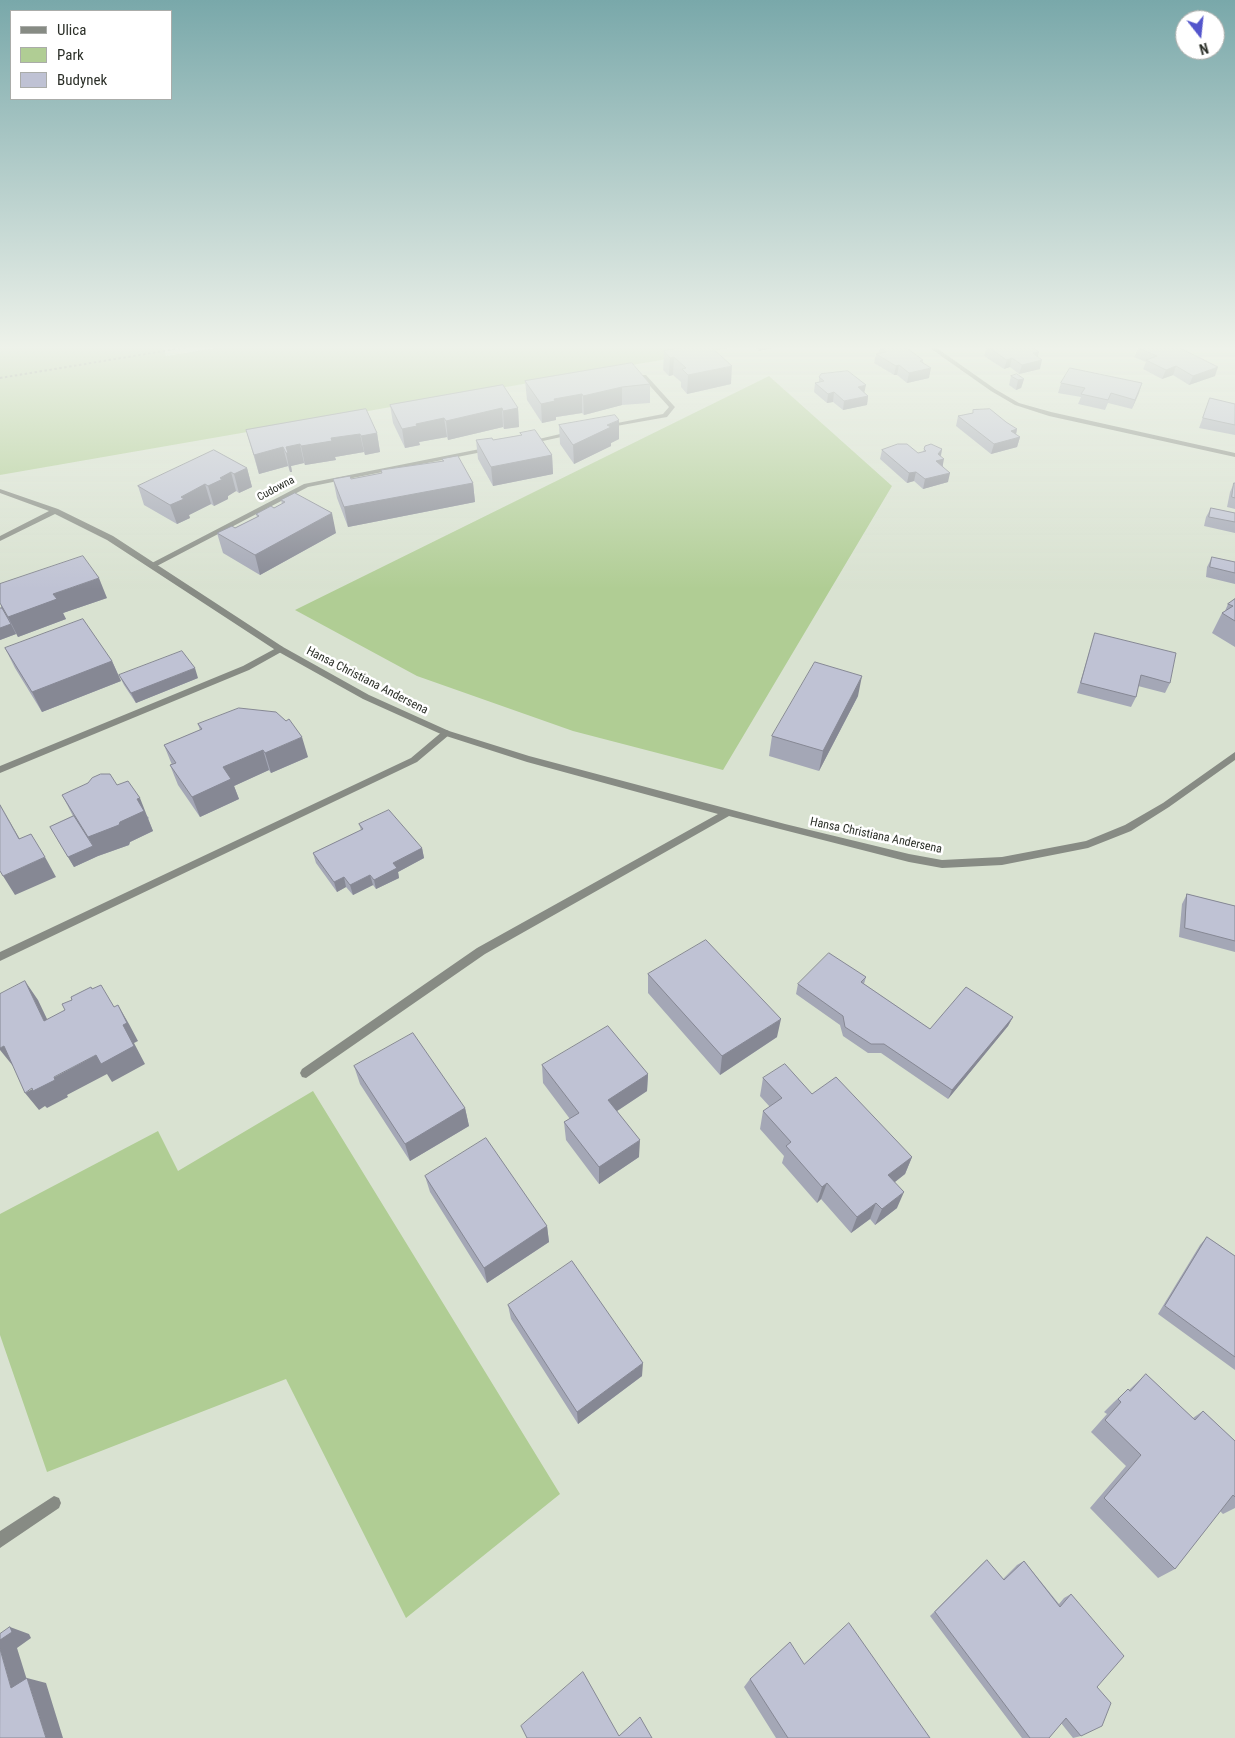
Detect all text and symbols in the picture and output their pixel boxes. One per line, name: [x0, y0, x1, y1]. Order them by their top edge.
legend: [10, 10, 172, 100]
north arrow: [1175, 10, 1225, 60]
text: Ulica: [57, 21, 86, 39]
text: N: [1198, 40, 1210, 57]
text: Park: [57, 46, 84, 64]
text: Budynek: [57, 71, 107, 89]
street label: Cudowna: [255, 474, 297, 504]
street label: Hansa Christiana Andersena: [304, 644, 430, 718]
street label: Hansa Christiana Andersena: [809, 815, 943, 857]

